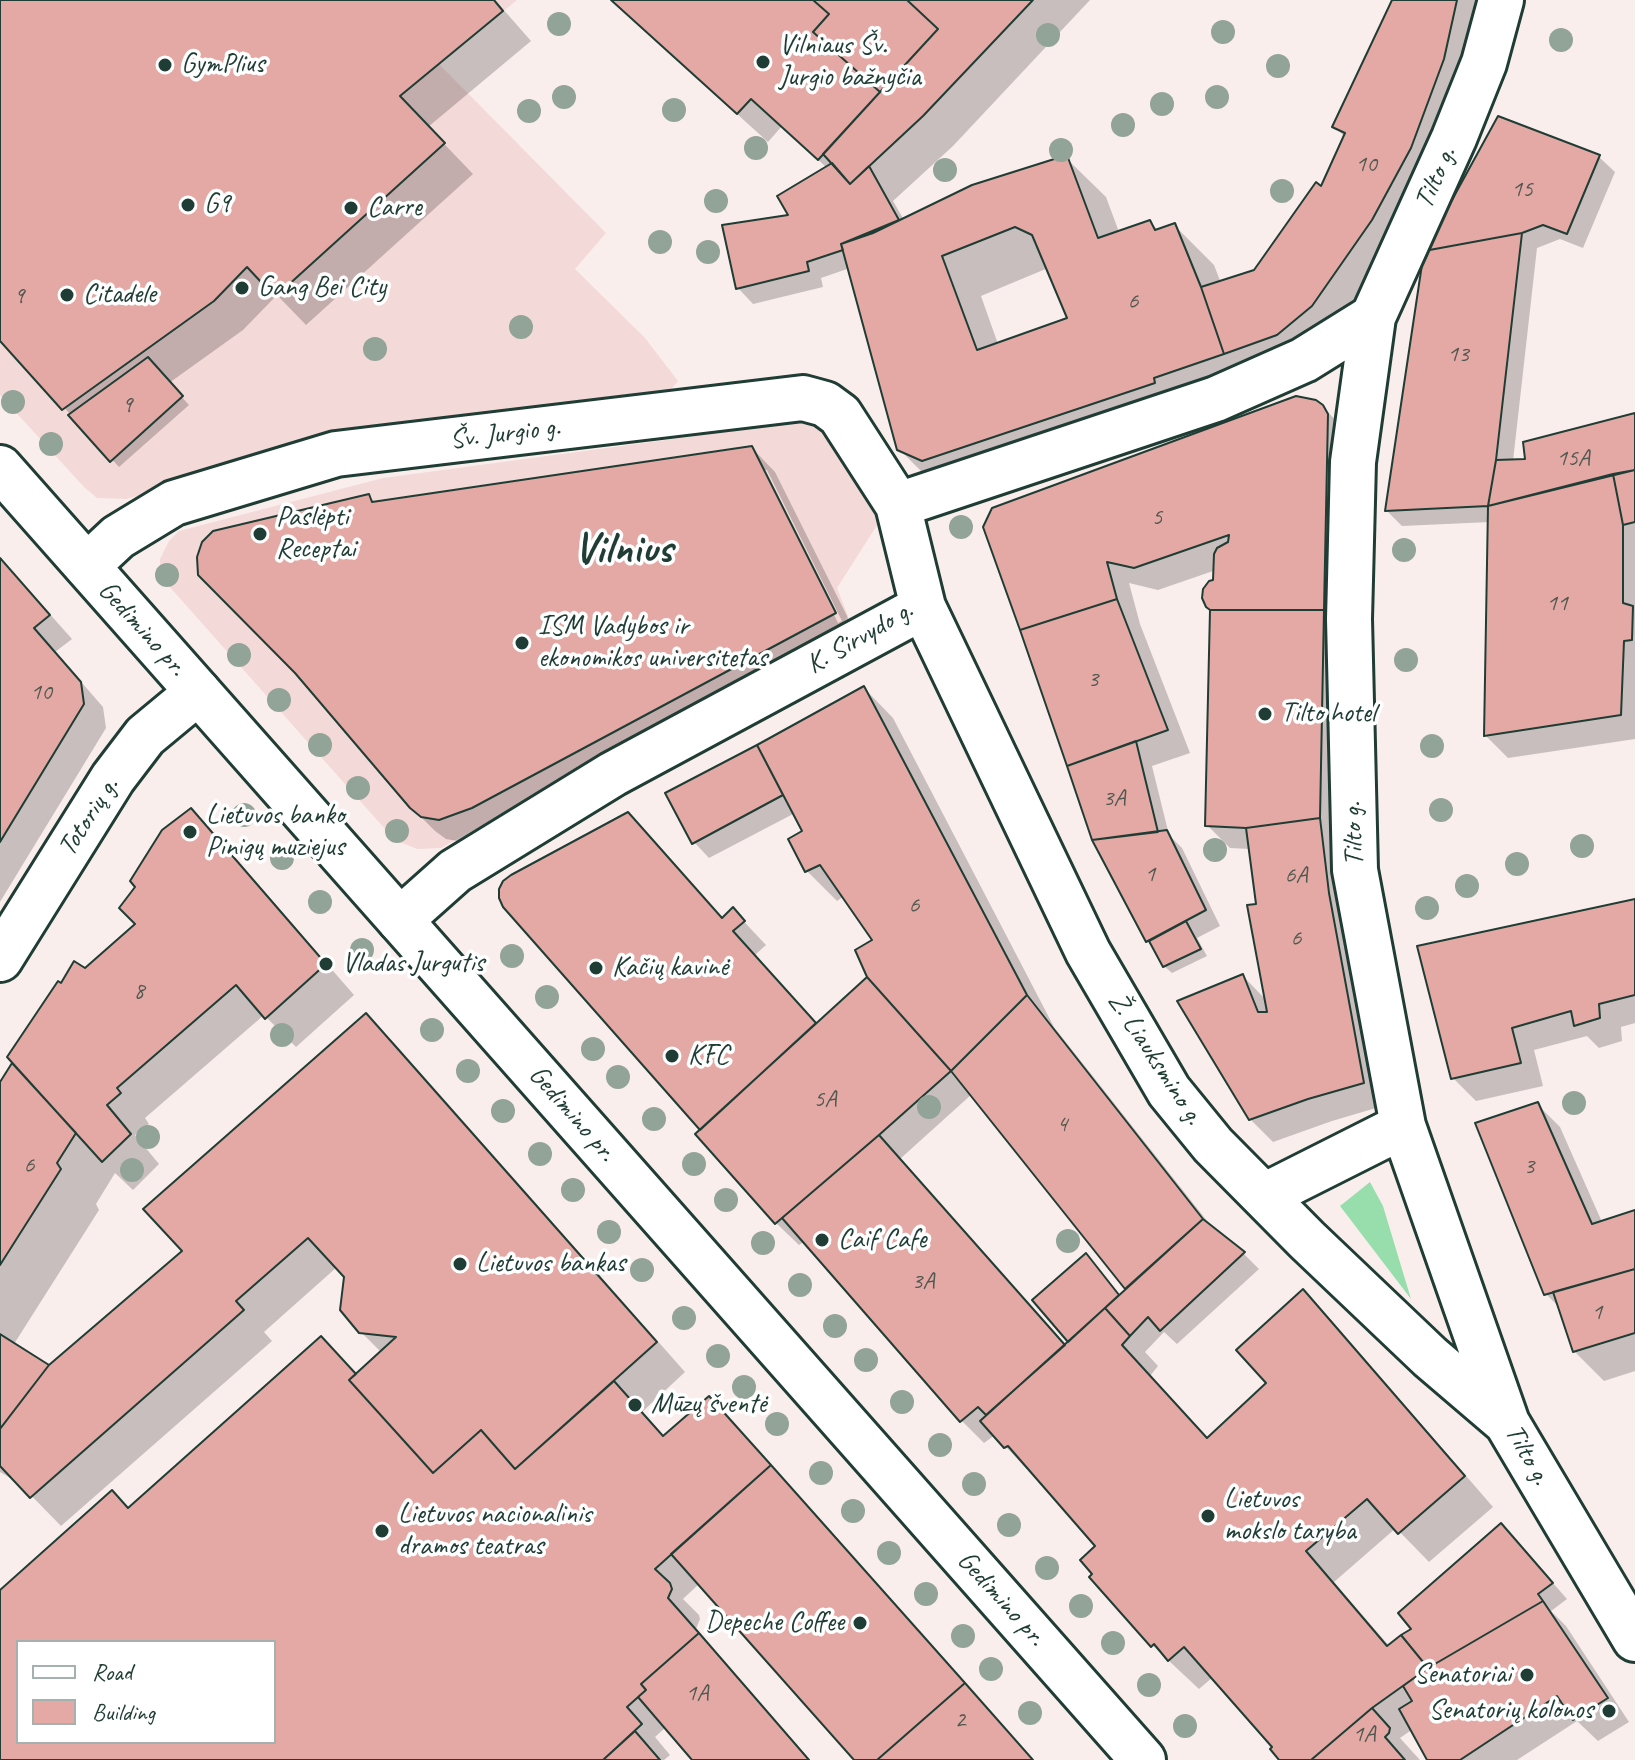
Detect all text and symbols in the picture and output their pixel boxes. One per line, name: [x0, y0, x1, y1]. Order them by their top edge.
place label: Vilniaus Šv. Jurgio bažnyčia: [779, 29, 921, 95]
place label: GymPlius: [181, 48, 264, 82]
marker: Vilniaus Šv. Jurgio bažnyčia: [754, 53, 772, 71]
marker: GymPlius: [156, 56, 174, 74]
street label: Tilto g.: [1408, 142, 1464, 214]
house number: 10: [1355, 151, 1377, 179]
house number: 15: [1511, 176, 1533, 204]
place label: G9: [204, 188, 230, 222]
place label: Carre: [367, 191, 422, 225]
marker: G9: [179, 196, 197, 214]
marker: Carre: [342, 199, 360, 217]
place label: Gang Bei City: [258, 271, 386, 305]
place label: Citadele: [83, 278, 156, 312]
marker: Gang Bei City: [233, 279, 251, 297]
house number: 9: [14, 283, 24, 311]
marker: Citadele: [58, 286, 76, 304]
house number: 6: [1128, 288, 1138, 316]
house number: 13: [1447, 341, 1469, 369]
house number: 9: [122, 392, 132, 420]
street label: Šv. Jurgio g.: [448, 411, 562, 457]
house number: 15A: [1556, 445, 1590, 473]
place label: Paslėpti Receptai: [276, 501, 355, 567]
house number: 5: [1152, 504, 1162, 532]
district label: Vilnius: [574, 524, 672, 576]
marker: Paslėpti Receptai: [251, 525, 269, 543]
street label: Gedimino pr.: [90, 574, 194, 684]
house number: 11: [1546, 590, 1568, 618]
street label: K. Sirvydo g.: [801, 594, 919, 682]
place label: ISM Vadybos ir ekonomikos universitetas: [538, 610, 767, 676]
marker: ISM Vadybos ir ekonomikos universitetas: [513, 634, 531, 652]
house number: 3: [1088, 666, 1098, 694]
house number: 10: [30, 679, 52, 707]
place label: Tilto hotel: [1281, 697, 1376, 731]
marker: Tilto hotel: [1256, 705, 1274, 723]
street label: Totorių g.: [51, 771, 127, 863]
house number: 3A: [1103, 785, 1125, 813]
place label: Lietuvos banko Pinigų muziejus: [206, 799, 344, 865]
street label: Tilto g.: [1336, 801, 1372, 867]
marker: Lietuvos banko Pinigų muziejus: [181, 823, 199, 841]
house number: 1: [1145, 861, 1155, 889]
house number: 6A: [1285, 862, 1307, 890]
house number: 6: [909, 892, 919, 920]
house number: 6: [1291, 925, 1301, 953]
place label: Vladas Jurgutis: [342, 947, 484, 981]
place label: Kačių kavinė: [612, 951, 728, 985]
marker: Vladas Jurgutis: [317, 955, 335, 973]
marker: Kačių kavinė: [587, 959, 605, 977]
house number: 8: [134, 978, 144, 1006]
street label: Ž. Liauksmino g.: [1100, 986, 1210, 1132]
place label: KFC: [688, 1039, 729, 1073]
marker: KFC: [663, 1047, 681, 1065]
street label: Gedimino pr.: [521, 1059, 623, 1169]
house number: 5A: [814, 1086, 836, 1114]
house number: 4: [1057, 1111, 1067, 1139]
house number: 6: [24, 1152, 34, 1180]
house number: 3: [1524, 1153, 1534, 1181]
place label: Caif Cafe: [838, 1223, 926, 1257]
marker: Caif Cafe: [813, 1231, 831, 1249]
place label: Lietuvos bankas: [476, 1247, 625, 1281]
marker: Lietuvos bankas: [451, 1255, 469, 1273]
house number: 3A: [912, 1268, 934, 1296]
house number: 1: [1592, 1299, 1602, 1327]
place label: Mūzų šventė: [651, 1388, 766, 1422]
marker: Mūzų šventė: [626, 1396, 644, 1414]
street label: Tilto g.: [1497, 1419, 1557, 1491]
place label: Lietuvos mokslo taryba: [1224, 1483, 1356, 1549]
place label: Lietuvos nacionalinis dramos teatras: [398, 1498, 592, 1564]
marker: Lietuvos mokslo taryba: [1199, 1507, 1217, 1525]
marker: Lietuvos nacionalinis dramos teatras: [373, 1522, 391, 1540]
street label: Gedimino pr.: [949, 1544, 1053, 1654]
place label: Depeche Coffee: [705, 1606, 844, 1640]
marker: Depeche Coffee: [851, 1614, 869, 1632]
legend: [16, 1640, 276, 1744]
text: Road: [92, 1657, 132, 1687]
place label: Senatoriai: [1414, 1658, 1511, 1692]
marker: Senatoriai: [1518, 1666, 1536, 1684]
house number: 1A: [686, 1680, 708, 1708]
place label: Senatorių kolonos: [1428, 1694, 1593, 1728]
text: Building: [92, 1697, 155, 1727]
marker: Senatorių kolonos: [1600, 1702, 1618, 1720]
house number: 2: [955, 1707, 965, 1735]
house number: 1A: [1353, 1721, 1375, 1749]

